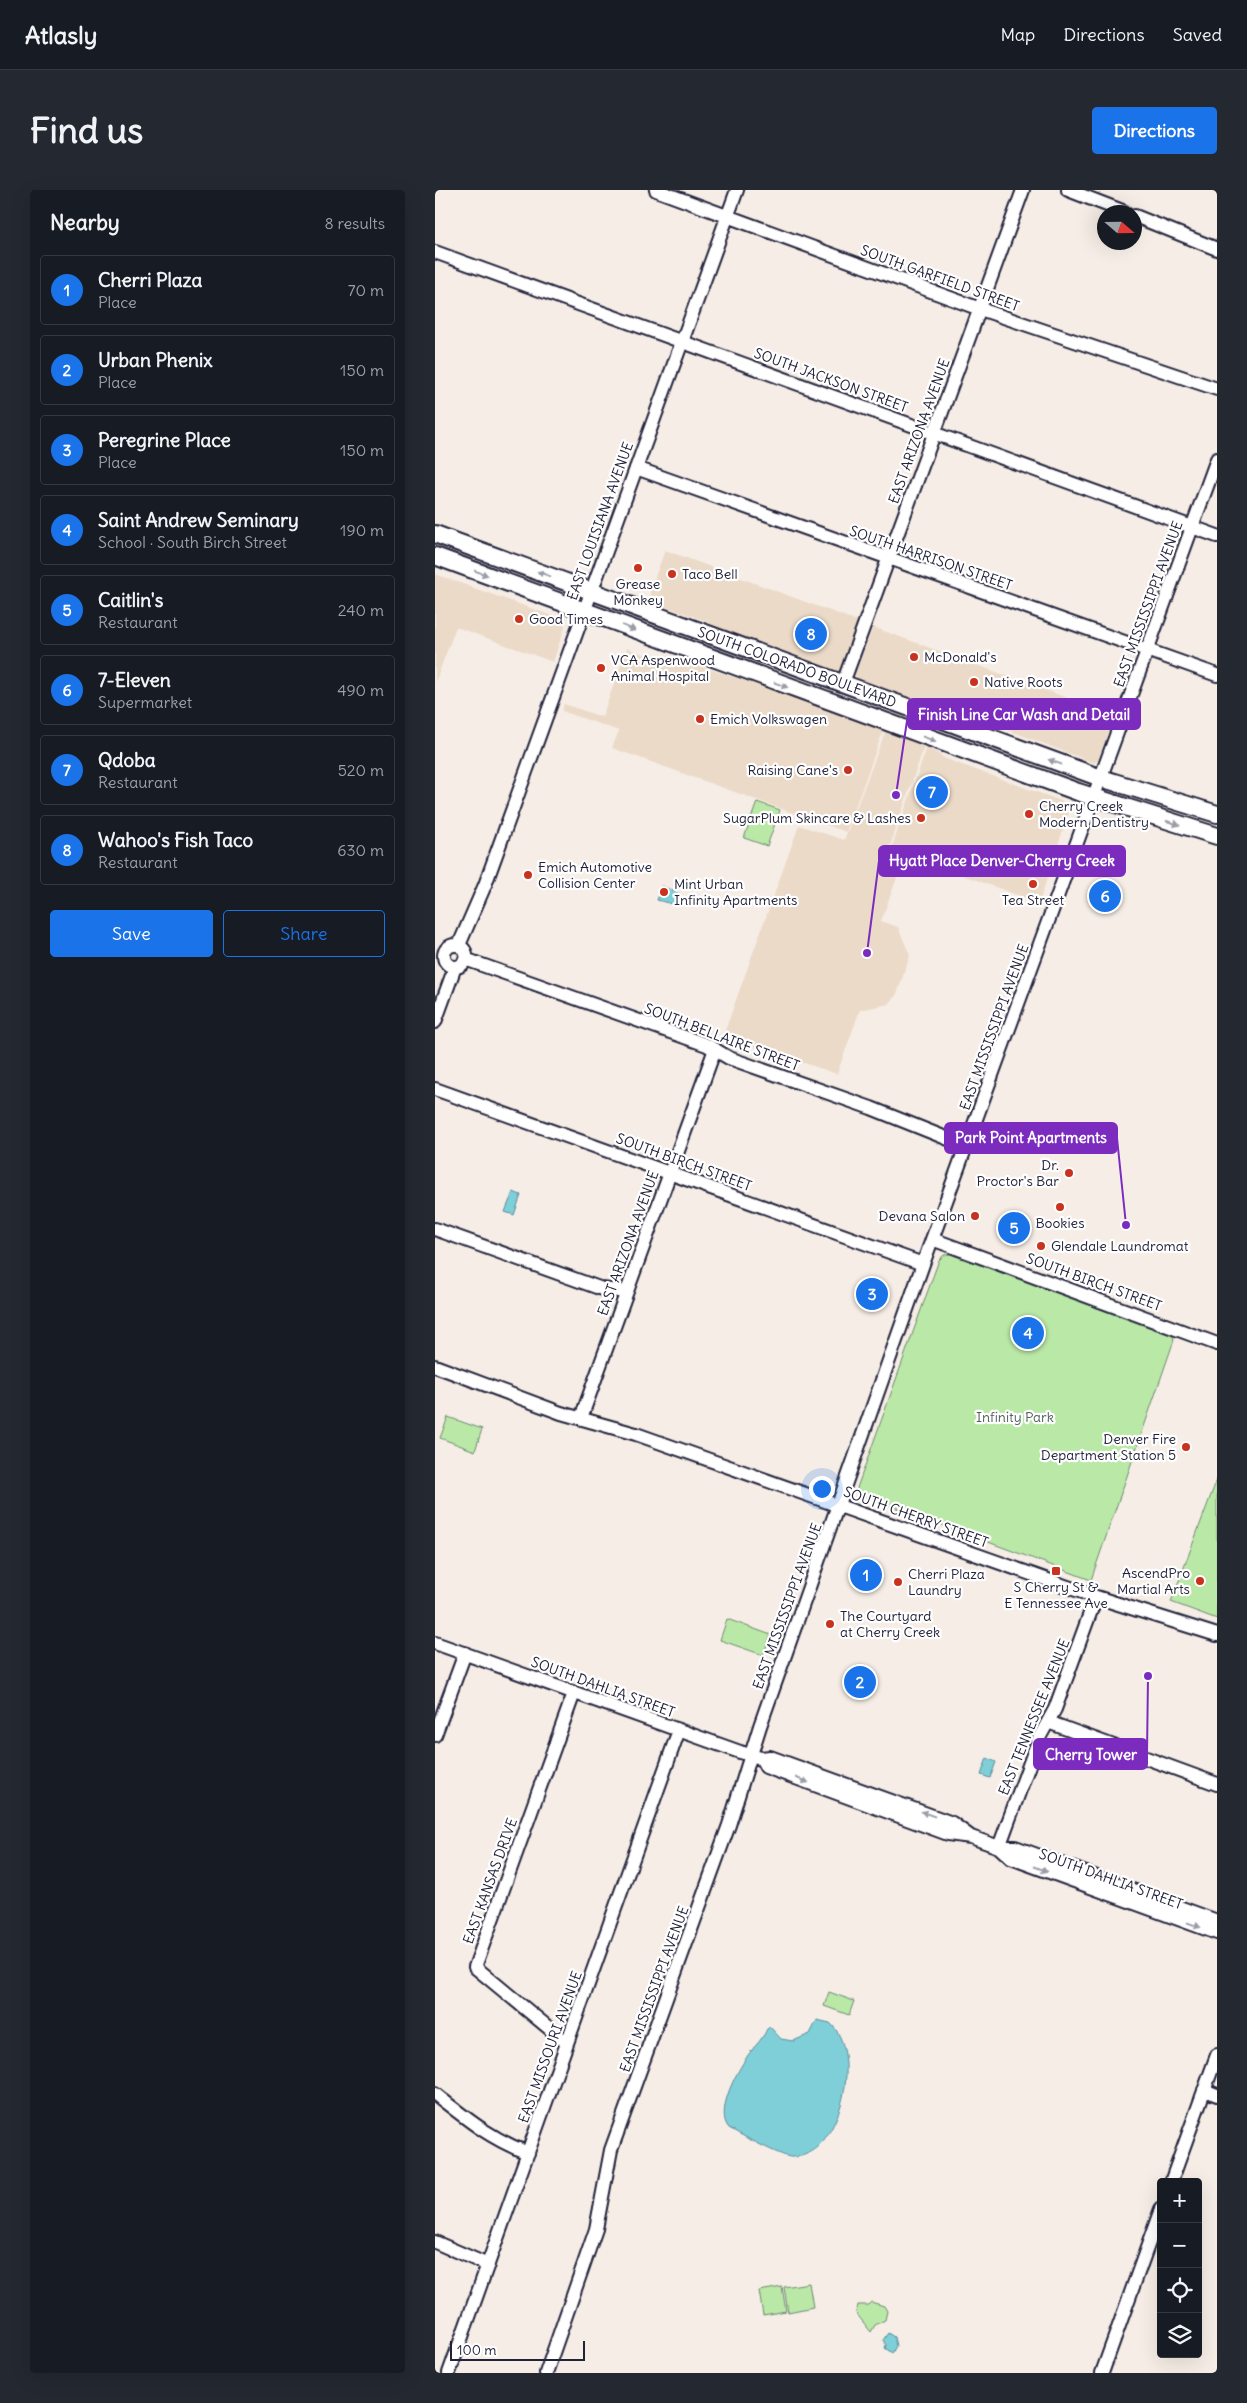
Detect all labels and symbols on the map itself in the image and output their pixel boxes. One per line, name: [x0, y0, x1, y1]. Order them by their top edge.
north arrow: [1097, 205, 1142, 250]
street label: SOUTH GARFIELD STREET: [858, 241, 1022, 315]
street label: SOUTH JACKSON STREET: [752, 344, 910, 416]
street label: EAST ARIZONA AVENUE: [884, 356, 954, 506]
street label: EAST LOUISIANA AVENUE: [563, 439, 637, 603]
street label: EAST MISSISSIPPI AVENUE: [1110, 518, 1186, 690]
street label: SOUTH HARRISON STREET: [847, 522, 1015, 594]
marker: Grease Monkey: [632, 562, 644, 574]
place label: Taco Bell: [682, 565, 738, 583]
marker: Taco Bell: [666, 568, 678, 580]
one-way arrow: [474, 569, 489, 577]
one-way arrow: [537, 570, 552, 577]
place label: Grease Monkey: [613, 575, 663, 609]
place label: Good Times: [529, 610, 603, 628]
marker: Good Times: [513, 613, 525, 625]
pin: 8: [795, 615, 827, 653]
street label: SOUTH COLORADO BOULEVARD: [695, 623, 899, 711]
one-way arrow: [622, 625, 636, 633]
place label: McDonald's: [924, 648, 997, 666]
place label: VCA Aspenwood Animal Hospital: [611, 651, 715, 685]
marker: McDonald's: [908, 651, 920, 663]
marker: VCA Aspenwood Animal Hospital: [595, 662, 607, 674]
place label: Native Roots: [984, 673, 1063, 691]
marker: Native Roots: [968, 676, 980, 688]
one-way arrow: [774, 681, 789, 689]
callout: Finish Line Car Wash and Detail: [908, 699, 1140, 729]
text: Finish Line Car Wash and Detail: [918, 705, 1130, 724]
place label: Emich Volkswagen: [710, 710, 827, 728]
marker: Emich Volkswagen: [694, 713, 706, 725]
one-way arrow: [922, 736, 937, 743]
one-way arrow: [1047, 758, 1062, 766]
place label: Raising Cane's: [748, 761, 838, 779]
marker: Raising Cane's: [842, 764, 854, 776]
pin: 7: [916, 773, 948, 811]
place label: Cherry Creek Modern Dentistry: [1039, 797, 1149, 831]
marker: Cherry Creek Modern Dentistry: [1023, 808, 1035, 820]
place label: SugarPlum Skincare & Lashes: [723, 809, 911, 827]
marker: SugarPlum Skincare & Lashes: [915, 812, 927, 824]
one-way arrow: [1166, 820, 1181, 828]
callout: Hyatt Place Denver-Cherry Creek: [879, 846, 1125, 876]
text: Hyatt Place Denver-Cherry Creek: [889, 851, 1115, 871]
place label: Emich Automotive Collision Center: [538, 858, 652, 892]
marker: Emich Automotive Collision Center: [522, 869, 534, 881]
place label: Mint Urban Infinity Apartments: [674, 875, 797, 909]
pin: 6: [1089, 877, 1121, 915]
marker: Tea Street: [1027, 878, 1039, 890]
marker: Mint Urban Infinity Apartments: [658, 886, 670, 898]
place label: Tea Street: [1002, 891, 1065, 909]
street label: EAST MISSISSIPPI AVENUE: [956, 941, 1032, 1113]
street label: SOUTH BELLAIRE STREET: [642, 999, 802, 1075]
callout: Park Point Apartments: [945, 1123, 1117, 1153]
text: Park Point Apartments: [955, 1128, 1107, 1148]
street label: SOUTH BIRCH STREET: [614, 1129, 754, 1195]
place label: Dr. Proctor's Bar: [976, 1156, 1059, 1190]
marker: Dr. Proctor's Bar: [1063, 1167, 1075, 1179]
street label: EAST ARIZONA AVENUE: [593, 1168, 663, 1318]
marker: Bookies: [1054, 1201, 1066, 1213]
place label: Devana Salon: [878, 1207, 965, 1225]
pin: 5: [998, 1209, 1030, 1247]
marker: Devana Salon: [969, 1210, 981, 1222]
place label: Bookies: [1035, 1214, 1085, 1232]
place label: Glendale Laundromat: [1051, 1237, 1189, 1255]
marker: Glendale Laundromat: [1035, 1240, 1047, 1252]
street label: SOUTH BIRCH STREET: [1024, 1249, 1164, 1315]
pin: 3: [856, 1275, 888, 1313]
pin: 4: [1012, 1314, 1044, 1352]
park label: Infinity Park: [976, 1408, 1054, 1426]
place label: Denver Fire Department Station 5: [1041, 1430, 1176, 1464]
marker: Denver Fire Department Station 5: [1180, 1441, 1192, 1453]
your location: [809, 1476, 835, 1502]
street label: SOUTH CHERRY STREET: [841, 1482, 991, 1552]
street label: EAST MISSISSIPPI AVENUE: [749, 1520, 825, 1692]
pin: 1: [850, 1556, 882, 1594]
place label: AscendPro Martial Arts: [1117, 1564, 1190, 1598]
place label: Cherri Plaza Laundry: [908, 1565, 985, 1599]
marker: S Cherry St & E Tennessee Ave: [1050, 1565, 1062, 1577]
marker: AscendPro Martial Arts: [1194, 1575, 1206, 1587]
marker: Cherri Plaza Laundry: [892, 1576, 904, 1588]
place label: S Cherry St & E Tennessee Ave: [1004, 1578, 1108, 1612]
place label: The Courtyard at Cherry Creek: [840, 1607, 940, 1641]
marker: The Courtyard at Cherry Creek: [824, 1618, 836, 1630]
street label: EAST TENNESSEE AVENUE: [994, 1636, 1074, 1798]
street label: SOUTH DAHLIA STREET: [529, 1653, 677, 1721]
pin: 2: [844, 1663, 876, 1701]
callout: Cherry Tower: [1034, 1739, 1147, 1769]
text: Cherry Tower: [1045, 1745, 1138, 1765]
one-way arrow: [795, 1777, 809, 1785]
one-way arrow: [921, 1810, 936, 1817]
street label: EAST KANSAS DRIVE: [459, 1816, 521, 1946]
street label: SOUTH DAHLIA STREET: [1037, 1845, 1185, 1913]
one-way arrow: [1034, 1866, 1049, 1873]
street label: EAST MISSISSIPPI AVENUE: [616, 1903, 692, 2075]
one-way arrow: [1187, 1921, 1202, 1929]
street label: EAST MISSOURI AVENUE: [514, 1969, 586, 2125]
scale bar: [450, 2338, 585, 2361]

